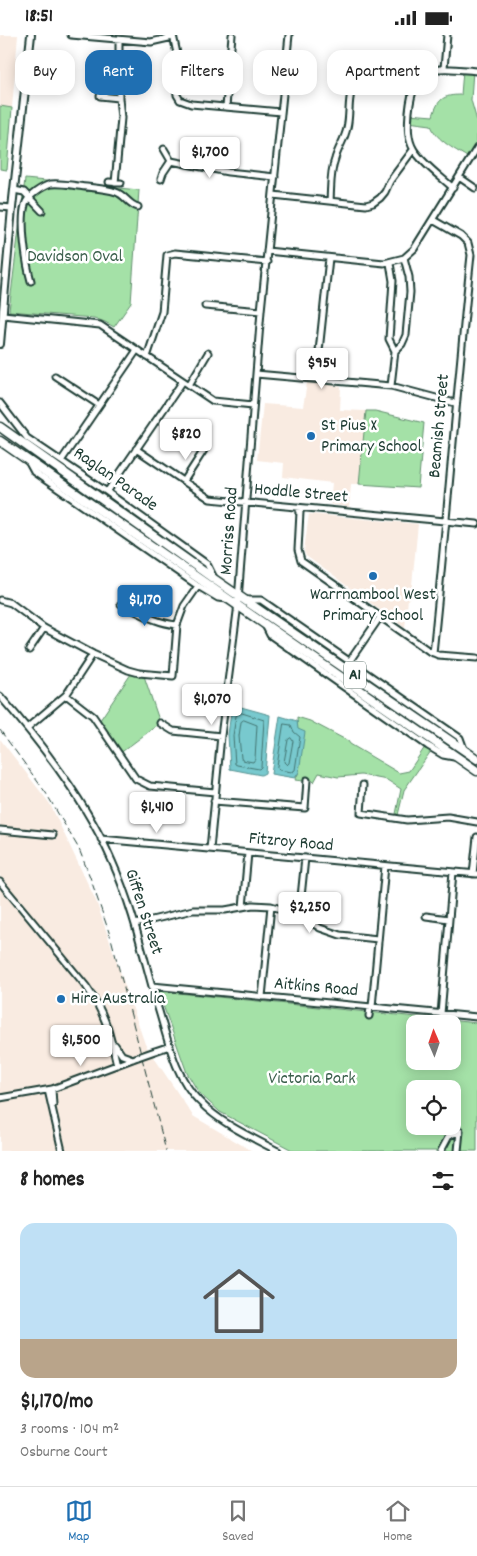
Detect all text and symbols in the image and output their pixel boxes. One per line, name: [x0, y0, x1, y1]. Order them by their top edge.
text: 18:51: [25, 4, 53, 31]
chip: Buy: [15, 50, 75, 95]
chip: Rent: [85, 50, 152, 95]
chip: Filters: [162, 50, 243, 95]
chip: New: [253, 50, 317, 95]
chip: Apartment: [327, 50, 438, 95]
pin: $1,700: [169, 137, 251, 179]
text: $1,700: [191, 141, 229, 164]
park label: Davidson Oval: [27, 245, 123, 270]
pin: $954: [292, 347, 352, 390]
text: $954: [307, 352, 337, 375]
street label: Beamish Street: [423, 373, 457, 479]
place label: St Pius X Primary School: [321, 414, 422, 460]
pin: $820: [156, 419, 216, 461]
text: $820: [171, 423, 201, 446]
marker: St Pius X Primary School: [305, 430, 317, 442]
street label: Raglan Parade: [68, 442, 163, 518]
street label: Hoddle Street: [253, 477, 349, 511]
street label: Morriss Road: [214, 486, 246, 576]
marker: Warrnambool West Primary School: [367, 570, 379, 582]
place label: Warrnambool West Primary School: [310, 583, 436, 629]
pin: $1,170: [104, 585, 186, 627]
text: $1,170: [128, 589, 162, 612]
road number: A1: [344, 661, 366, 689]
pin: $1,070: [171, 683, 253, 726]
text: $1,070: [193, 688, 231, 711]
pin: $1,410: [116, 791, 198, 834]
text: $1,410: [140, 796, 174, 819]
street label: Fitzroy Road: [248, 827, 334, 859]
street label: Giffen Street: [117, 866, 169, 958]
pin: $2,250: [269, 891, 351, 934]
text: $2,250: [289, 896, 331, 919]
street label: Aitkins Road: [273, 972, 359, 1004]
place label: Hire Australia: [71, 987, 166, 1012]
marker: Hire Australia: [55, 993, 67, 1005]
north arrow: [406, 1015, 461, 1070]
map controls: [406, 1015, 461, 1135]
pin: $1,500: [40, 1025, 122, 1067]
text: $1,500: [61, 1029, 101, 1052]
park label: Victoria Park: [268, 1067, 356, 1092]
button: locate: [406, 1080, 461, 1135]
text: 8 homes: [20, 1166, 85, 1196]
icon: filters: [429, 1167, 457, 1195]
icon: home: [194, 1256, 284, 1346]
text: $1,170/mo: [20, 1388, 93, 1418]
text: 3 rooms · 104 m²: [20, 1418, 119, 1441]
text: Osburne Court: [20, 1441, 108, 1464]
tab: Map: [65, 1497, 93, 1547]
tab: Saved: [222, 1497, 254, 1547]
tab: Home: [383, 1497, 412, 1547]

